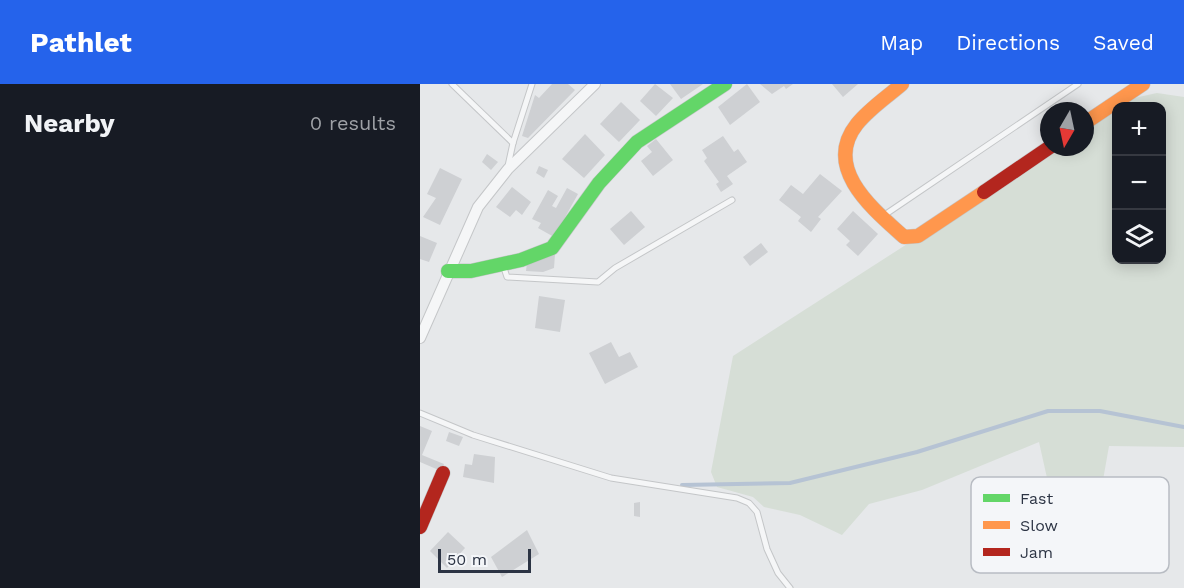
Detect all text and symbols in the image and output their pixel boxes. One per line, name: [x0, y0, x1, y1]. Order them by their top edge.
text: Pathlet: [30, 26, 132, 59]
text: Map: [880, 30, 923, 55]
text: Directions: [956, 30, 1060, 55]
text: Saved: [1093, 30, 1154, 55]
north arrow: [1040, 102, 1094, 156]
map controls: [1112, 102, 1166, 264]
button: +: [1112, 102, 1166, 156]
text: Nearby: [24, 108, 115, 138]
text: 0 results: [310, 111, 396, 135]
button: −: [1112, 156, 1166, 210]
button: layers: [1112, 210, 1166, 264]
legend: [971, 477, 1169, 573]
text: Fast: [1020, 489, 1053, 508]
text: Slow: [1020, 516, 1058, 535]
text: Jam: [1020, 543, 1053, 562]
scale bar: [438, 546, 531, 574]
text: 50 m: [447, 550, 487, 569]

